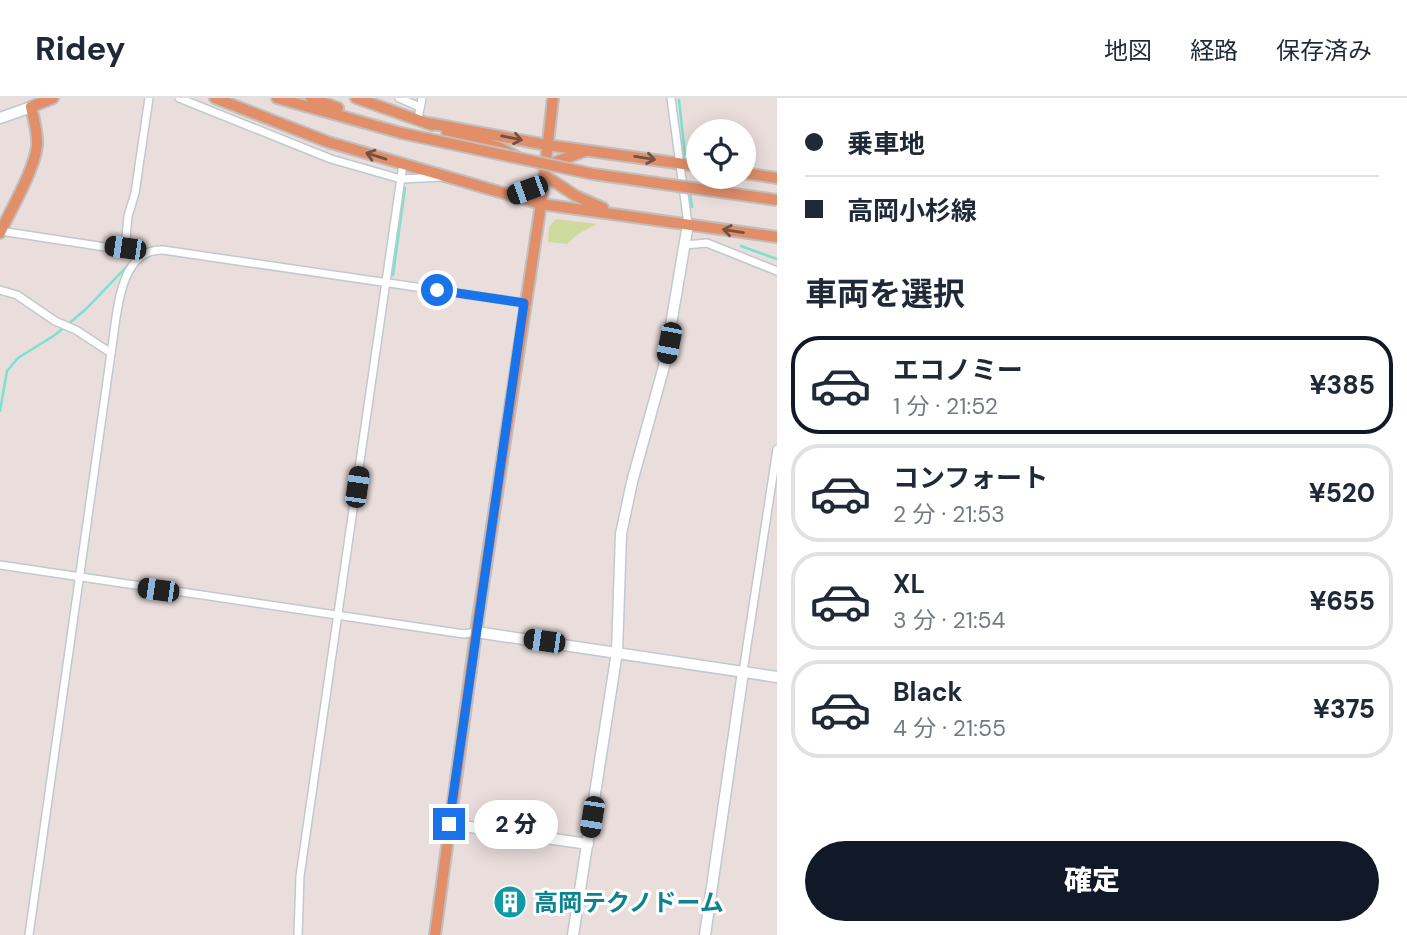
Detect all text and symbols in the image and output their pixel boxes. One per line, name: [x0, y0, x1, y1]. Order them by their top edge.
text: Ridey: [35, 27, 125, 70]
text: 地図: [1104, 35, 1152, 66]
text: 経路: [1190, 35, 1238, 66]
text: 保存済み: [1276, 35, 1372, 66]
map controls: [686, 119, 756, 189]
button: locate: [686, 119, 756, 189]
text: 乗車地: [847, 127, 925, 161]
one-way arrow: [500, 132, 523, 145]
one-way arrow: [365, 148, 387, 161]
one-way arrow: [633, 152, 656, 165]
car: [504, 173, 551, 207]
text: 高岡小杉線: [847, 194, 977, 228]
one-way arrow: [722, 224, 744, 237]
car: [103, 235, 148, 261]
text: 車両を選択: [805, 273, 965, 315]
route start: [421, 274, 453, 306]
car: [655, 320, 684, 366]
text: エコノミー: [893, 353, 1023, 387]
icon: car: [809, 354, 872, 417]
text: ¥385: [1310, 368, 1375, 402]
text: 1 分 · 21:52: [893, 391, 998, 421]
text: コンフォート: [893, 461, 1048, 495]
icon: car: [809, 462, 872, 525]
car: [344, 465, 371, 509]
text: ¥520: [1309, 476, 1375, 510]
text: 2 分 · 21:53: [893, 499, 1005, 529]
text: XL: [893, 567, 925, 601]
icon: car: [809, 570, 872, 633]
car: [136, 577, 181, 603]
text: ¥655: [1310, 584, 1375, 618]
text: 3 分 · 21:54: [893, 605, 1006, 635]
car: [522, 628, 567, 654]
text: Black: [893, 675, 963, 709]
icon: car: [809, 678, 872, 741]
text: ¥375: [1313, 692, 1375, 726]
text: 4 分 · 21:55: [893, 713, 1006, 743]
car: [579, 795, 606, 839]
callout: 2 分: [474, 800, 558, 848]
route end: [433, 808, 465, 840]
text: 2 分: [495, 809, 537, 839]
button: 確定: [805, 841, 1379, 921]
building icon: 高岡テクノドーム: [491, 883, 529, 921]
place label: 高岡テクノドーム: [534, 887, 724, 918]

